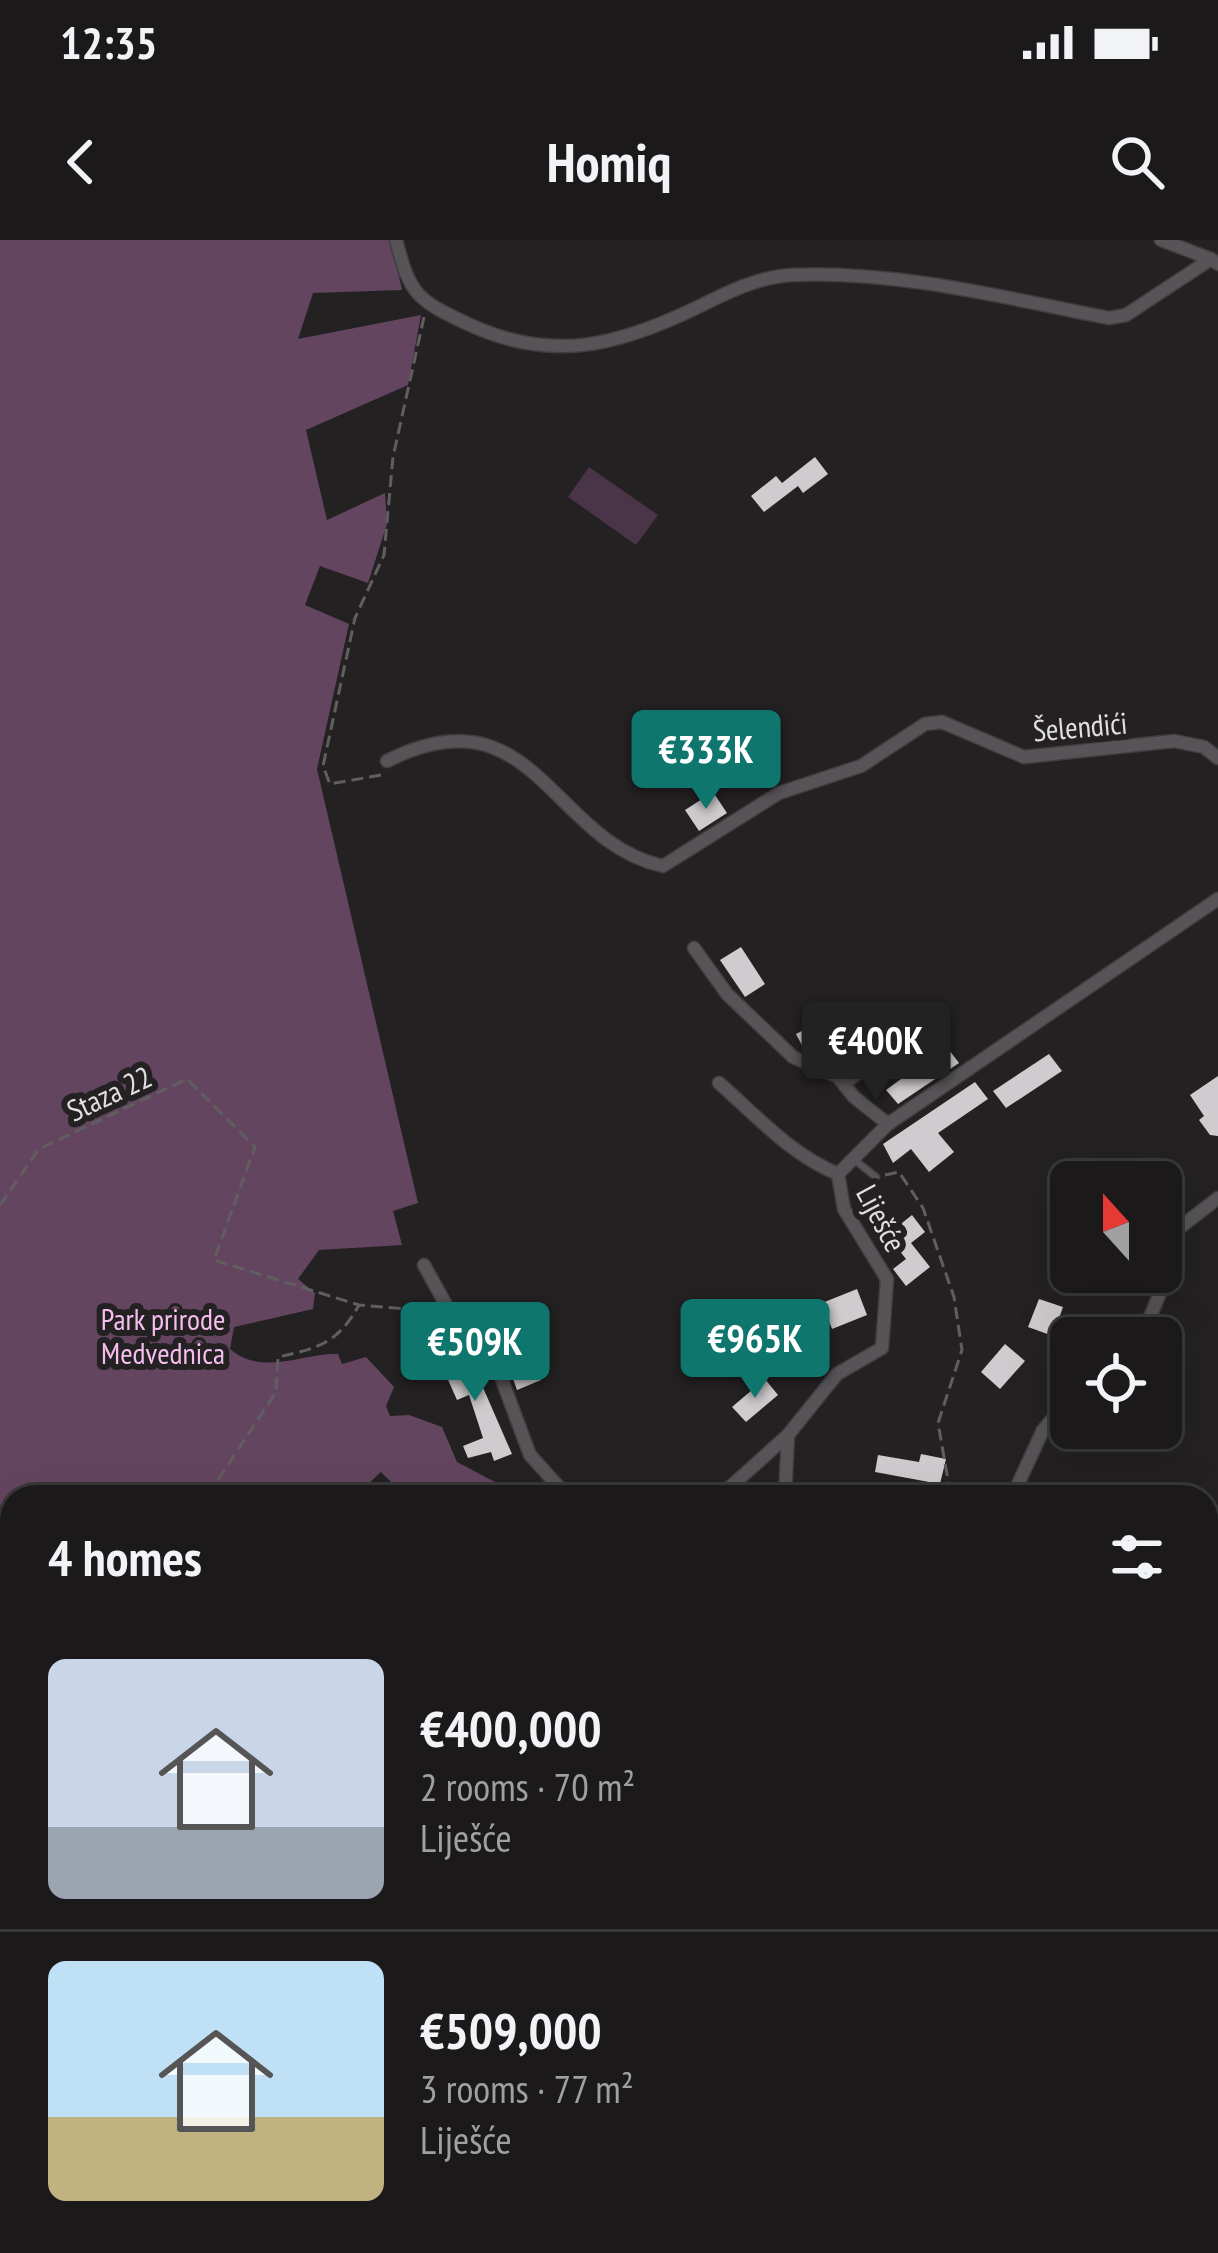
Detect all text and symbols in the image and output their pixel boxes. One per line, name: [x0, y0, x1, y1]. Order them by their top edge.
text: 12:35: [60, 13, 157, 71]
text: Homiq: [547, 127, 671, 197]
icon: back: [48, 129, 114, 195]
icon: search: [1104, 129, 1170, 195]
street label: Šelendići: [1031, 702, 1129, 750]
pin: €333K: [622, 710, 790, 812]
text: €333K: [659, 723, 753, 774]
pin: €400K: [792, 1001, 960, 1103]
text: €400K: [829, 1014, 923, 1065]
street label: Staza 22: [60, 1056, 158, 1130]
north arrow: [1050, 1161, 1182, 1293]
map controls: [1050, 1161, 1182, 1449]
street label: Liješće: [848, 1178, 916, 1258]
park label: Park prirode Medvednica: [101, 1299, 225, 1372]
pin: €965K: [671, 1299, 839, 1401]
pin: €509K: [391, 1302, 559, 1404]
text: €965K: [708, 1312, 802, 1363]
text: €509K: [428, 1315, 522, 1366]
button: locate: [1050, 1317, 1182, 1449]
text: 4 homes: [48, 1524, 202, 1590]
icon: filters: [1104, 1524, 1170, 1590]
text: €400,000: [420, 1695, 602, 1761]
icon: home: [144, 1707, 288, 1851]
text: 2 rooms · 70 m²: [420, 1761, 635, 1812]
text: Liješće: [420, 1812, 512, 1863]
text: €509,000: [420, 1997, 602, 2063]
icon: home: [144, 2009, 288, 2153]
text: 3 rooms · 77 m²: [420, 2063, 634, 2114]
text: Liješće: [420, 2114, 512, 2165]

